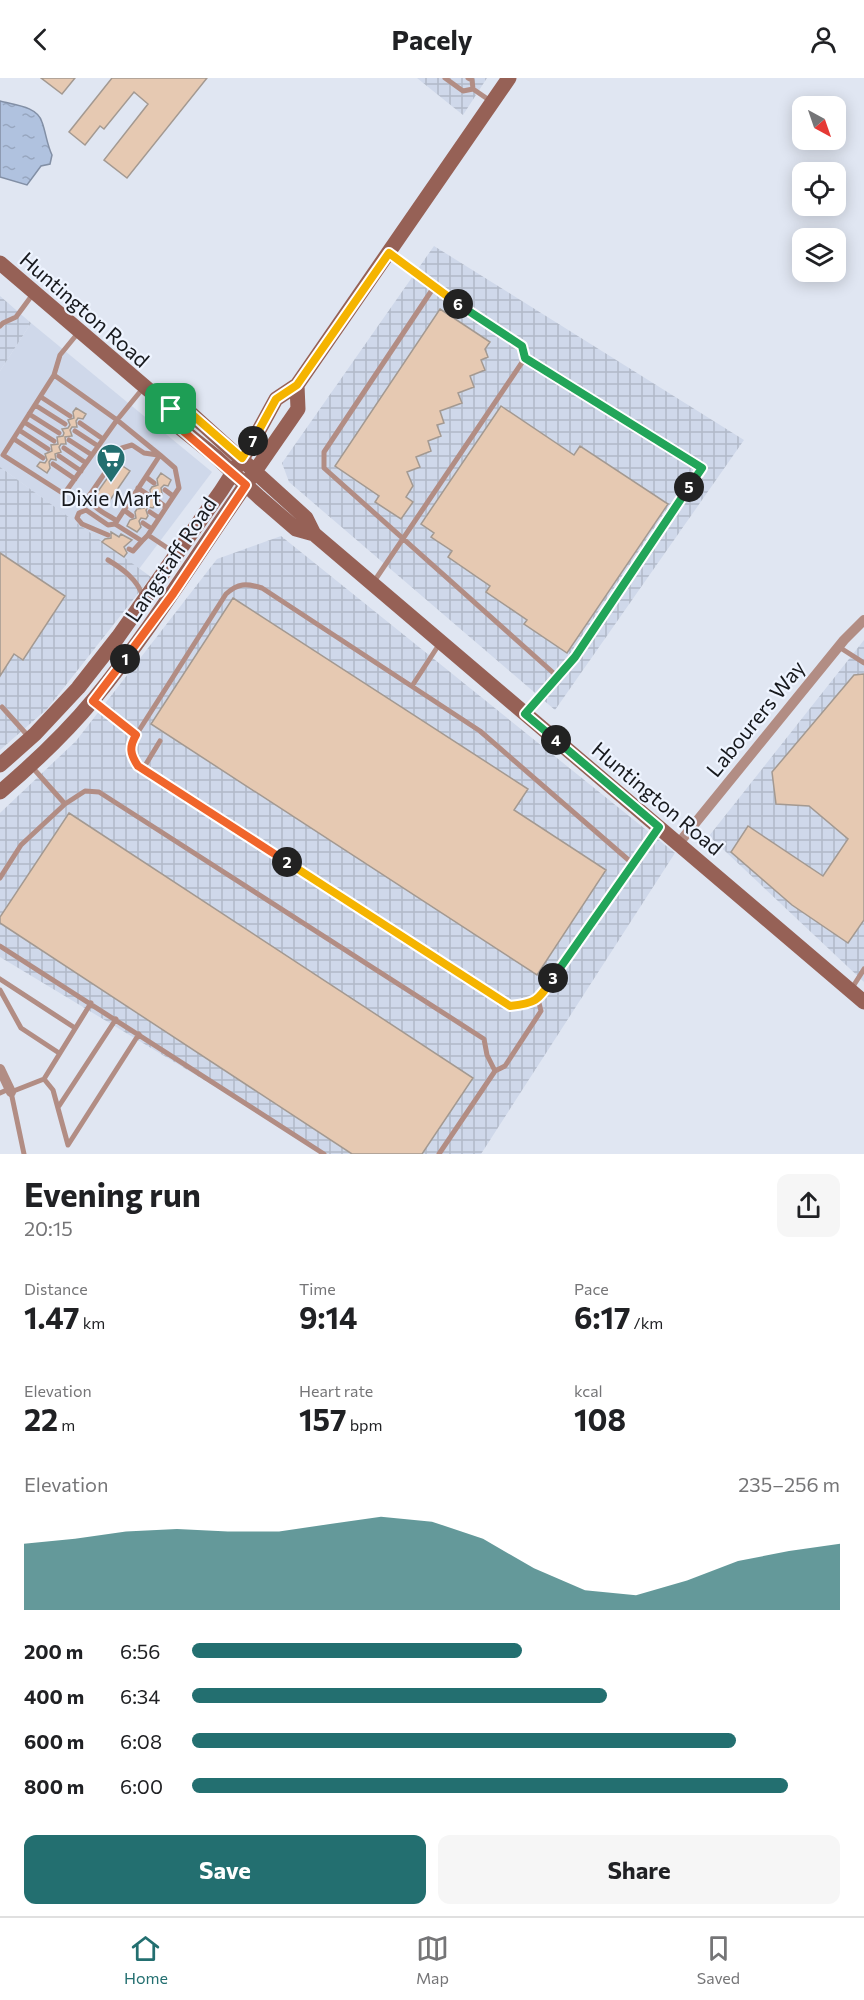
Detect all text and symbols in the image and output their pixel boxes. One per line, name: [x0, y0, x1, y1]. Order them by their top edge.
icon: back: [24, 23, 57, 56]
text: Pacely: [391, 23, 473, 56]
icon: person: [807, 23, 840, 56]
north arrow: [792, 96, 846, 150]
map controls: [792, 96, 846, 282]
button: locate: [792, 162, 846, 216]
button: layers: [792, 228, 846, 282]
street label: Huntington Road: [15, 246, 155, 372]
pin: 6: [443, 289, 473, 319]
text: 6: [453, 294, 463, 313]
pin: [145, 383, 196, 434]
icon: arrive: [154, 392, 187, 425]
pin: 7: [238, 426, 268, 456]
text: 7: [249, 431, 257, 450]
supermarket icon: Dixie Mart: [95, 442, 127, 484]
pin: 5: [674, 472, 704, 502]
text: 5: [684, 477, 694, 496]
place label: Dixie Mart: [61, 485, 161, 510]
street label: Langstaff Road: [119, 492, 221, 626]
pin: 1: [110, 644, 140, 674]
text: 1: [121, 649, 129, 668]
street label: Labourers Way: [700, 655, 810, 781]
pin: 4: [541, 725, 571, 755]
text: 4: [551, 730, 561, 749]
street label: Huntington Road: [588, 736, 728, 860]
pin: 2: [272, 847, 302, 877]
text: 2: [282, 852, 292, 871]
pin: 3: [538, 963, 568, 993]
text: 3: [548, 968, 558, 987]
text: Evening run: [24, 1173, 201, 1214]
button: share: [777, 1174, 840, 1237]
text: 20:15: [24, 1216, 73, 1240]
text: Distance: [24, 1279, 88, 1298]
text: Time: [299, 1279, 336, 1298]
text: Pace: [574, 1279, 609, 1298]
text: 1.47: [24, 1298, 80, 1335]
text: 9:14: [299, 1298, 357, 1335]
text: 6:17: [574, 1298, 631, 1335]
text: km: [80, 1313, 105, 1332]
text: /km: [631, 1313, 663, 1332]
text: Elevation: [24, 1381, 92, 1400]
text: Heart rate: [299, 1381, 373, 1400]
text: kcal: [574, 1381, 603, 1400]
text: 22: [24, 1400, 58, 1437]
text: 157: [299, 1400, 347, 1437]
text: 108: [574, 1400, 626, 1437]
text: m: [58, 1415, 75, 1434]
text: bpm: [347, 1415, 383, 1434]
text: Elevation: [24, 1472, 109, 1496]
text: 235–256 m: [738, 1472, 840, 1496]
text: 200 m: [24, 1639, 83, 1663]
text: 6:56: [120, 1639, 161, 1663]
text: 400 m: [24, 1684, 84, 1708]
text: 6:34: [120, 1684, 160, 1708]
text: 600 m: [24, 1729, 84, 1753]
text: 6:08: [120, 1729, 162, 1753]
text: 800 m: [24, 1774, 84, 1798]
text: 6:00: [120, 1774, 163, 1798]
button: Save: [24, 1835, 426, 1904]
button: Share: [438, 1835, 840, 1904]
tab: Home: [124, 1932, 168, 1987]
tab: Map: [416, 1932, 449, 1987]
tab: Saved: [697, 1932, 740, 1987]

